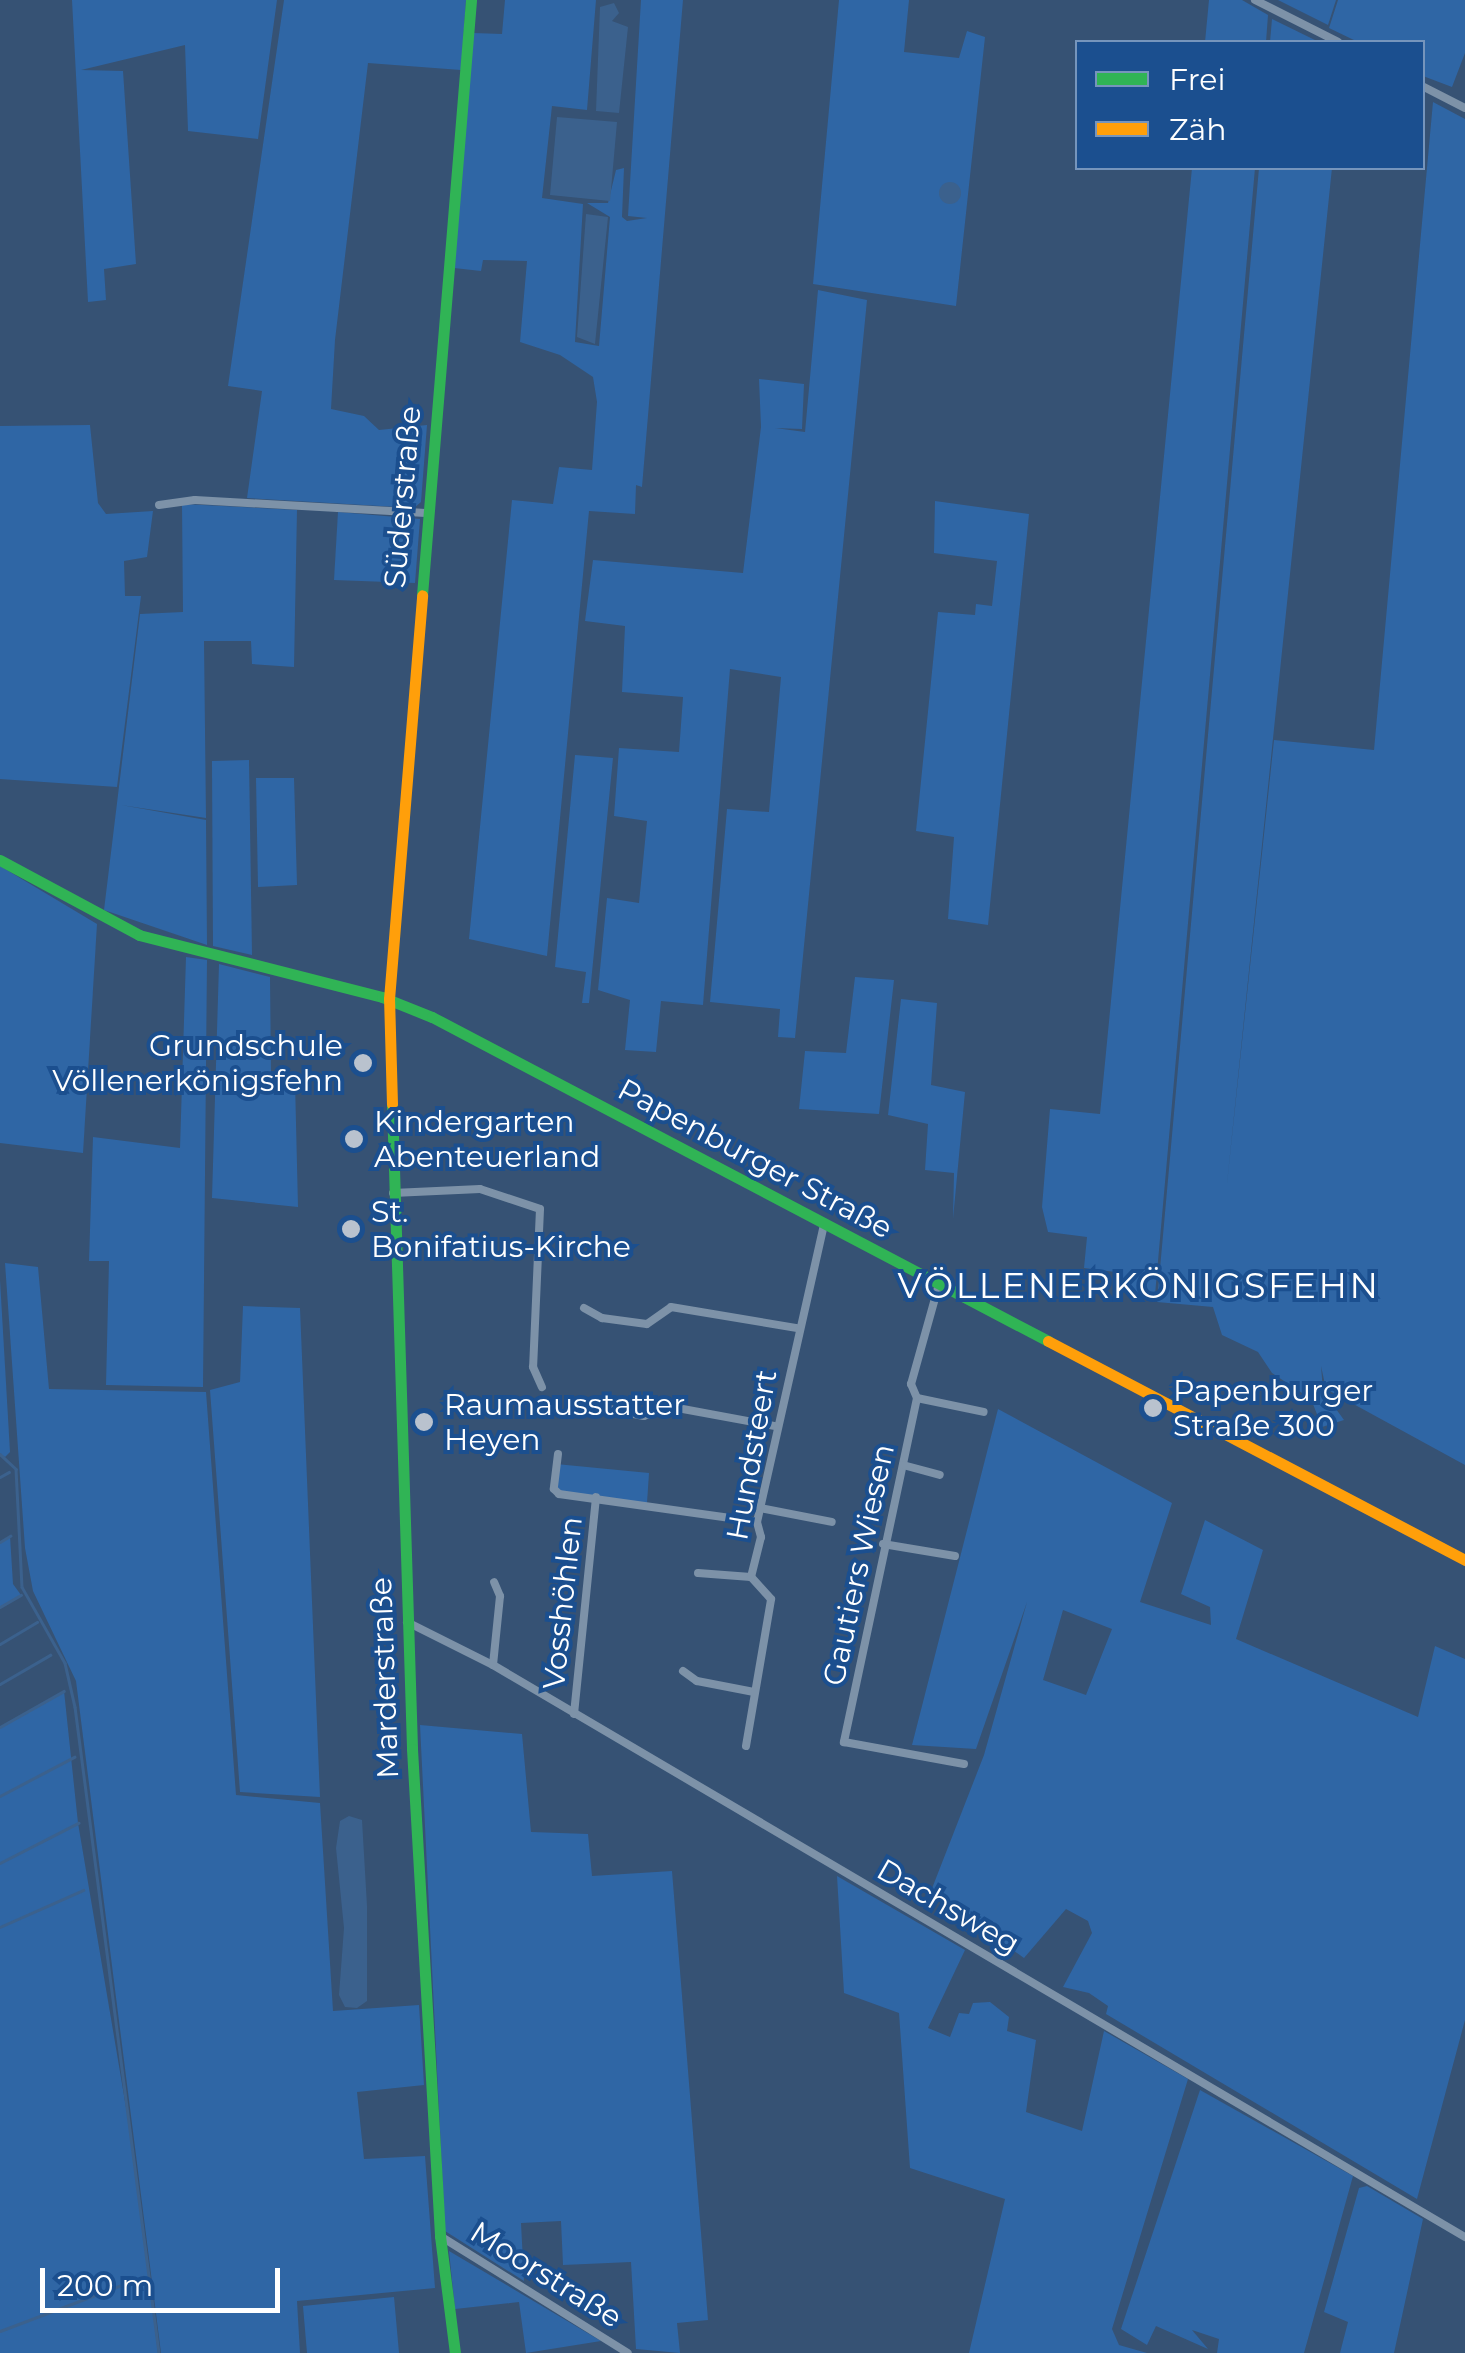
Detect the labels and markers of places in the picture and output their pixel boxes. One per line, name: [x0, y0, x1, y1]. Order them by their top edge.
place label: Grundschule Völlenerkönigsfehn: [52, 1028, 343, 1098]
marker: Grundschule Völlenerkönigsfehn: [352, 1052, 374, 1074]
place label: Kindergarten Abenteuerland: [374, 1104, 600, 1174]
marker: Kindergarten Abenteuerland: [343, 1128, 365, 1150]
place label: St. Bonifatius-Kirche: [371, 1194, 631, 1264]
marker: St. Bonifatius-Kirche: [340, 1218, 362, 1240]
place label: Papenburger Straße 300: [1173, 1373, 1373, 1444]
place label: Raumausstatter Heyen: [444, 1387, 685, 1458]
marker: Papenburger Straße 300: [1142, 1397, 1164, 1419]
marker: Raumausstatter Heyen: [413, 1411, 435, 1433]

